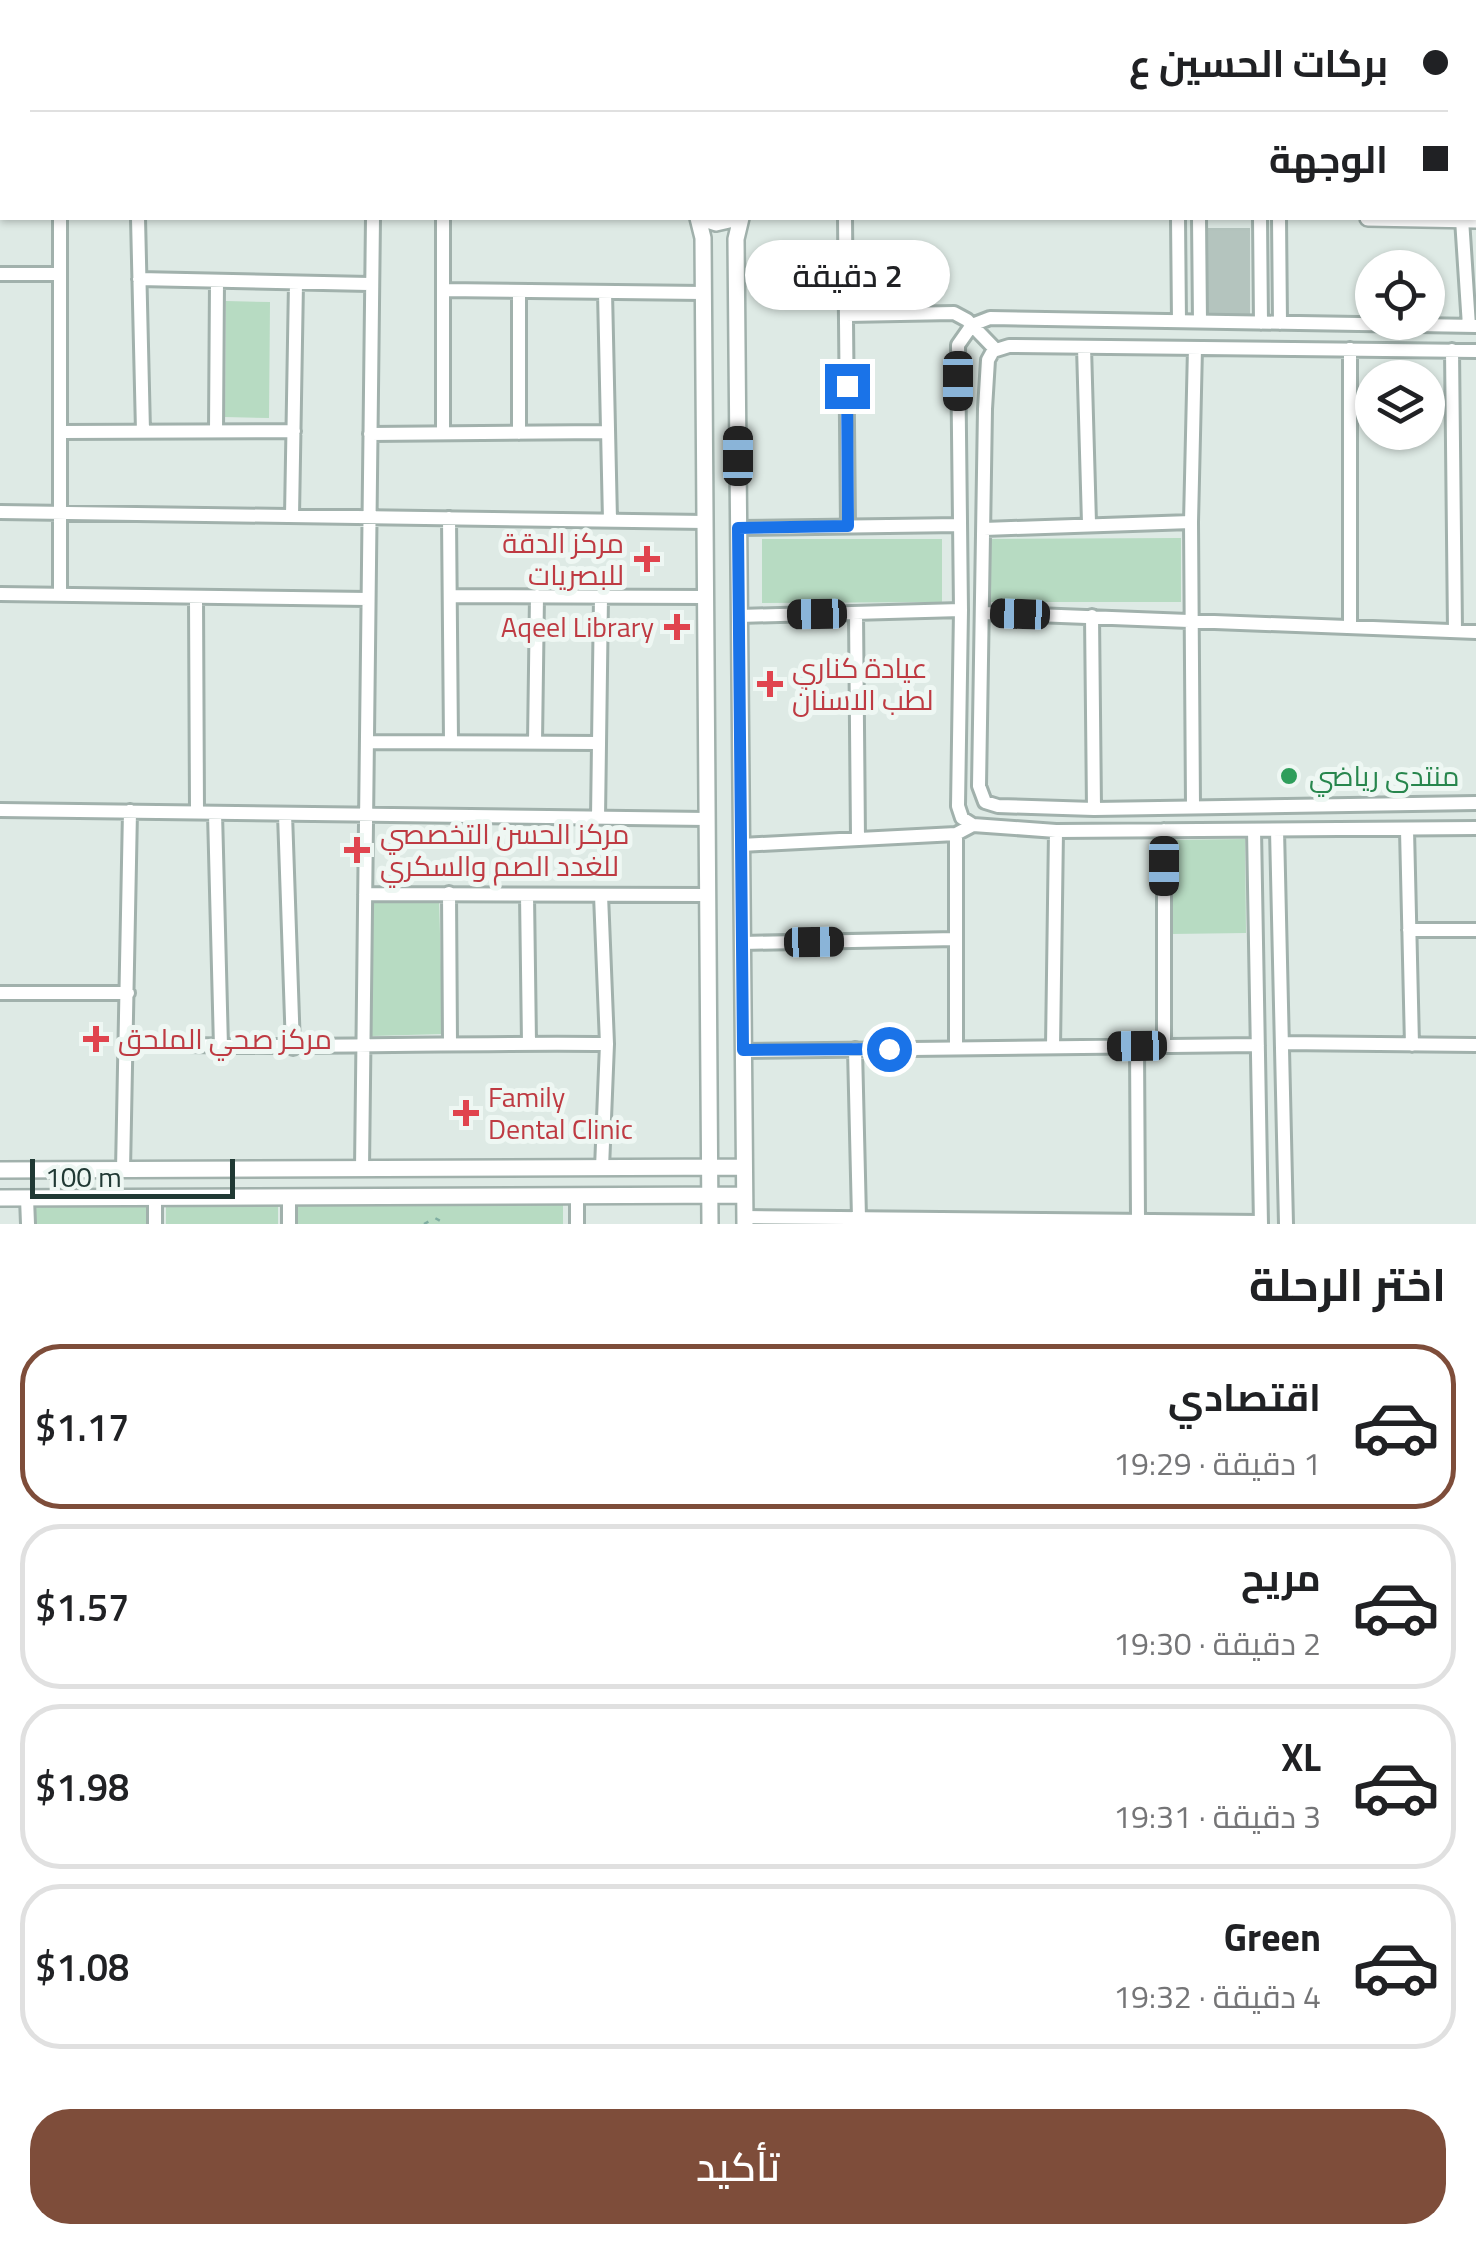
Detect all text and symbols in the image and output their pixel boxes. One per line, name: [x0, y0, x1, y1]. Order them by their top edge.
text: بركات الحسين ع: [1129, 34, 1388, 92]
text: الوجهة: [1269, 130, 1388, 188]
callout: 2 دقيقة: [744, 241, 950, 311]
map controls: [1355, 250, 1445, 450]
button: locate: [1355, 250, 1445, 340]
text: 2 دقيقة: [792, 251, 903, 299]
car: [943, 351, 973, 411]
button: layers: [1355, 360, 1445, 450]
route end: [825, 364, 870, 409]
car: [723, 426, 753, 486]
place label: مركز الدقة للبصريات: [502, 521, 624, 596]
marker: مركز الدقة للبصريات: [634, 546, 660, 572]
car: [787, 598, 847, 630]
car: [989, 598, 1051, 630]
place label: Aqeel Library: [501, 605, 654, 648]
marker: Aqeel Library: [664, 614, 690, 640]
place label: عيادة كناري لطب الاسنان: [792, 646, 934, 721]
marker: عيادة كناري لطب الاسنان: [757, 671, 783, 697]
place label: منتدى رياضي: [1309, 754, 1460, 797]
marker: منتدى رياضي: [1278, 765, 1300, 787]
place label: مركز الحسن التخصصي للغدد الصم والسكري: [380, 812, 630, 888]
car: [1149, 836, 1179, 896]
marker: مركز الحسن التخصصي للغدد الصم والسكري: [344, 837, 370, 863]
car: [784, 926, 844, 958]
place label: مركز صحي الملحق: [118, 1017, 332, 1061]
marker: مركز صحي الملحق: [83, 1026, 109, 1052]
route start: [867, 1027, 912, 1072]
car: [1107, 1030, 1167, 1062]
place label: Family Dental Clinic: [488, 1075, 633, 1150]
marker: Family Dental Clinic: [453, 1100, 479, 1126]
scale bar: [30, 1154, 235, 1198]
text: 100 m: [45, 1155, 122, 1198]
text: اختر الرحلة: [1249, 1250, 1446, 1318]
text: اقتصادي: [1168, 1368, 1321, 1426]
icon: car: [1351, 1382, 1441, 1472]
text: $1.17: [35, 1398, 129, 1456]
text: 1 دقيقة · 19:29: [1113, 1439, 1321, 1487]
text: مريح: [1241, 1548, 1321, 1606]
icon: car: [1351, 1562, 1441, 1652]
text: $1.57: [35, 1578, 129, 1636]
text: 2 دقيقة · 19:30: [1113, 1619, 1321, 1667]
text: XL: [1281, 1728, 1321, 1786]
icon: car: [1351, 1742, 1441, 1832]
text: $1.98: [35, 1758, 129, 1816]
text: 3 دقيقة · 19:31: [1113, 1792, 1321, 1840]
text: Green: [1224, 1908, 1321, 1966]
icon: car: [1351, 1922, 1441, 2012]
text: $1.08: [35, 1938, 129, 1996]
text: 4 دقيقة · 19:32: [1113, 1972, 1321, 2020]
button: تأكيد: [30, 2109, 1446, 2224]

